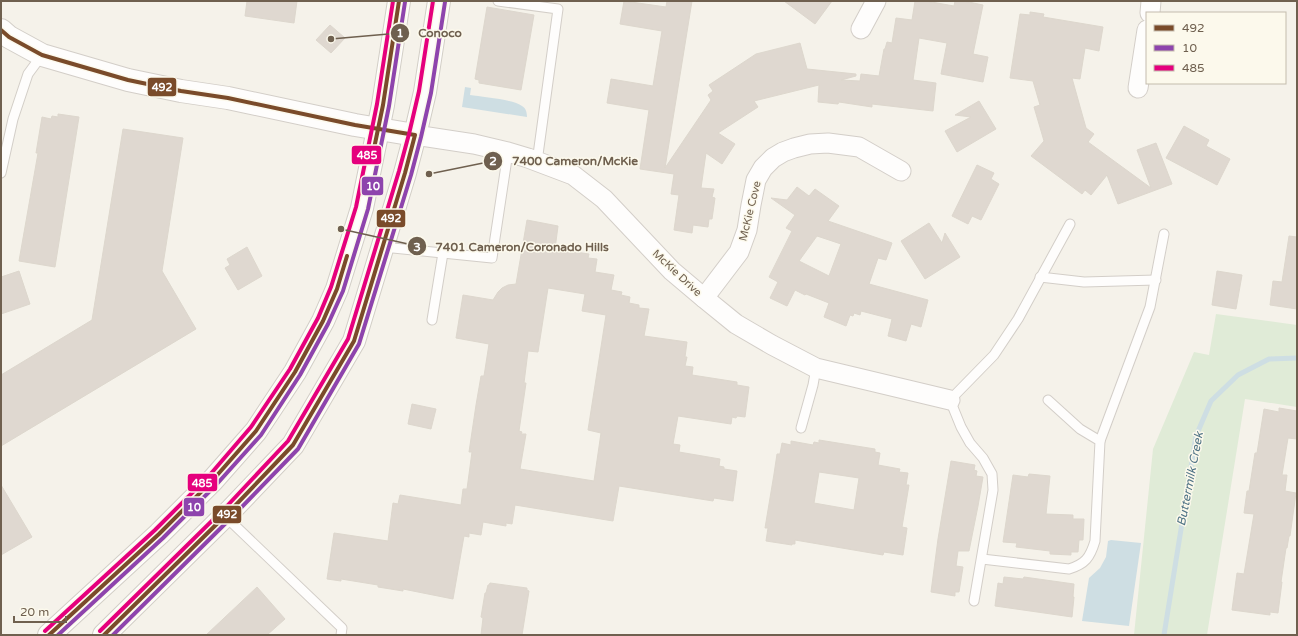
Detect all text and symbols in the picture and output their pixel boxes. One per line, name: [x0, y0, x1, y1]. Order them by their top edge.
legend: [1146, 12, 1286, 84]
callout: Conoco: [390, 21, 470, 45]
text: 492: [1182, 21, 1205, 35]
text: 1: [396, 26, 404, 40]
text: Conoco: [418, 26, 462, 40]
text: 10: [1182, 41, 1198, 55]
text: 485: [1182, 61, 1205, 75]
line badge: 492: [147, 77, 177, 97]
text: 492: [152, 81, 172, 94]
line badge: 485: [351, 145, 382, 165]
text: 485: [357, 149, 377, 162]
callout: 7400 Cameron/McKie: [483, 149, 646, 173]
text: 2: [489, 154, 497, 168]
text: 7400 Cameron/McKie: [512, 154, 638, 168]
line badge: 10: [361, 176, 384, 196]
text: 10: [366, 180, 380, 193]
street label: McKie Cove: [736, 180, 764, 242]
line badge: 492: [376, 209, 406, 228]
text: 492: [381, 212, 401, 225]
callout: 7401 Cameron/Coronado Hills: [407, 234, 617, 258]
text: 3: [413, 240, 421, 254]
text: 7401 Cameron/Coronado Hills: [435, 240, 609, 254]
street label: McKie Drive: [650, 247, 704, 299]
water label: Buttermilk Creek: [1174, 429, 1206, 527]
line badge: 485: [187, 473, 218, 492]
text: 485: [192, 477, 212, 490]
line badge: 10: [183, 497, 205, 517]
text: 10: [187, 501, 201, 514]
line badge: 492: [212, 505, 242, 524]
text: 492: [217, 508, 237, 521]
scale bar: [14, 598, 66, 624]
text: 20 m: [20, 605, 49, 619]

